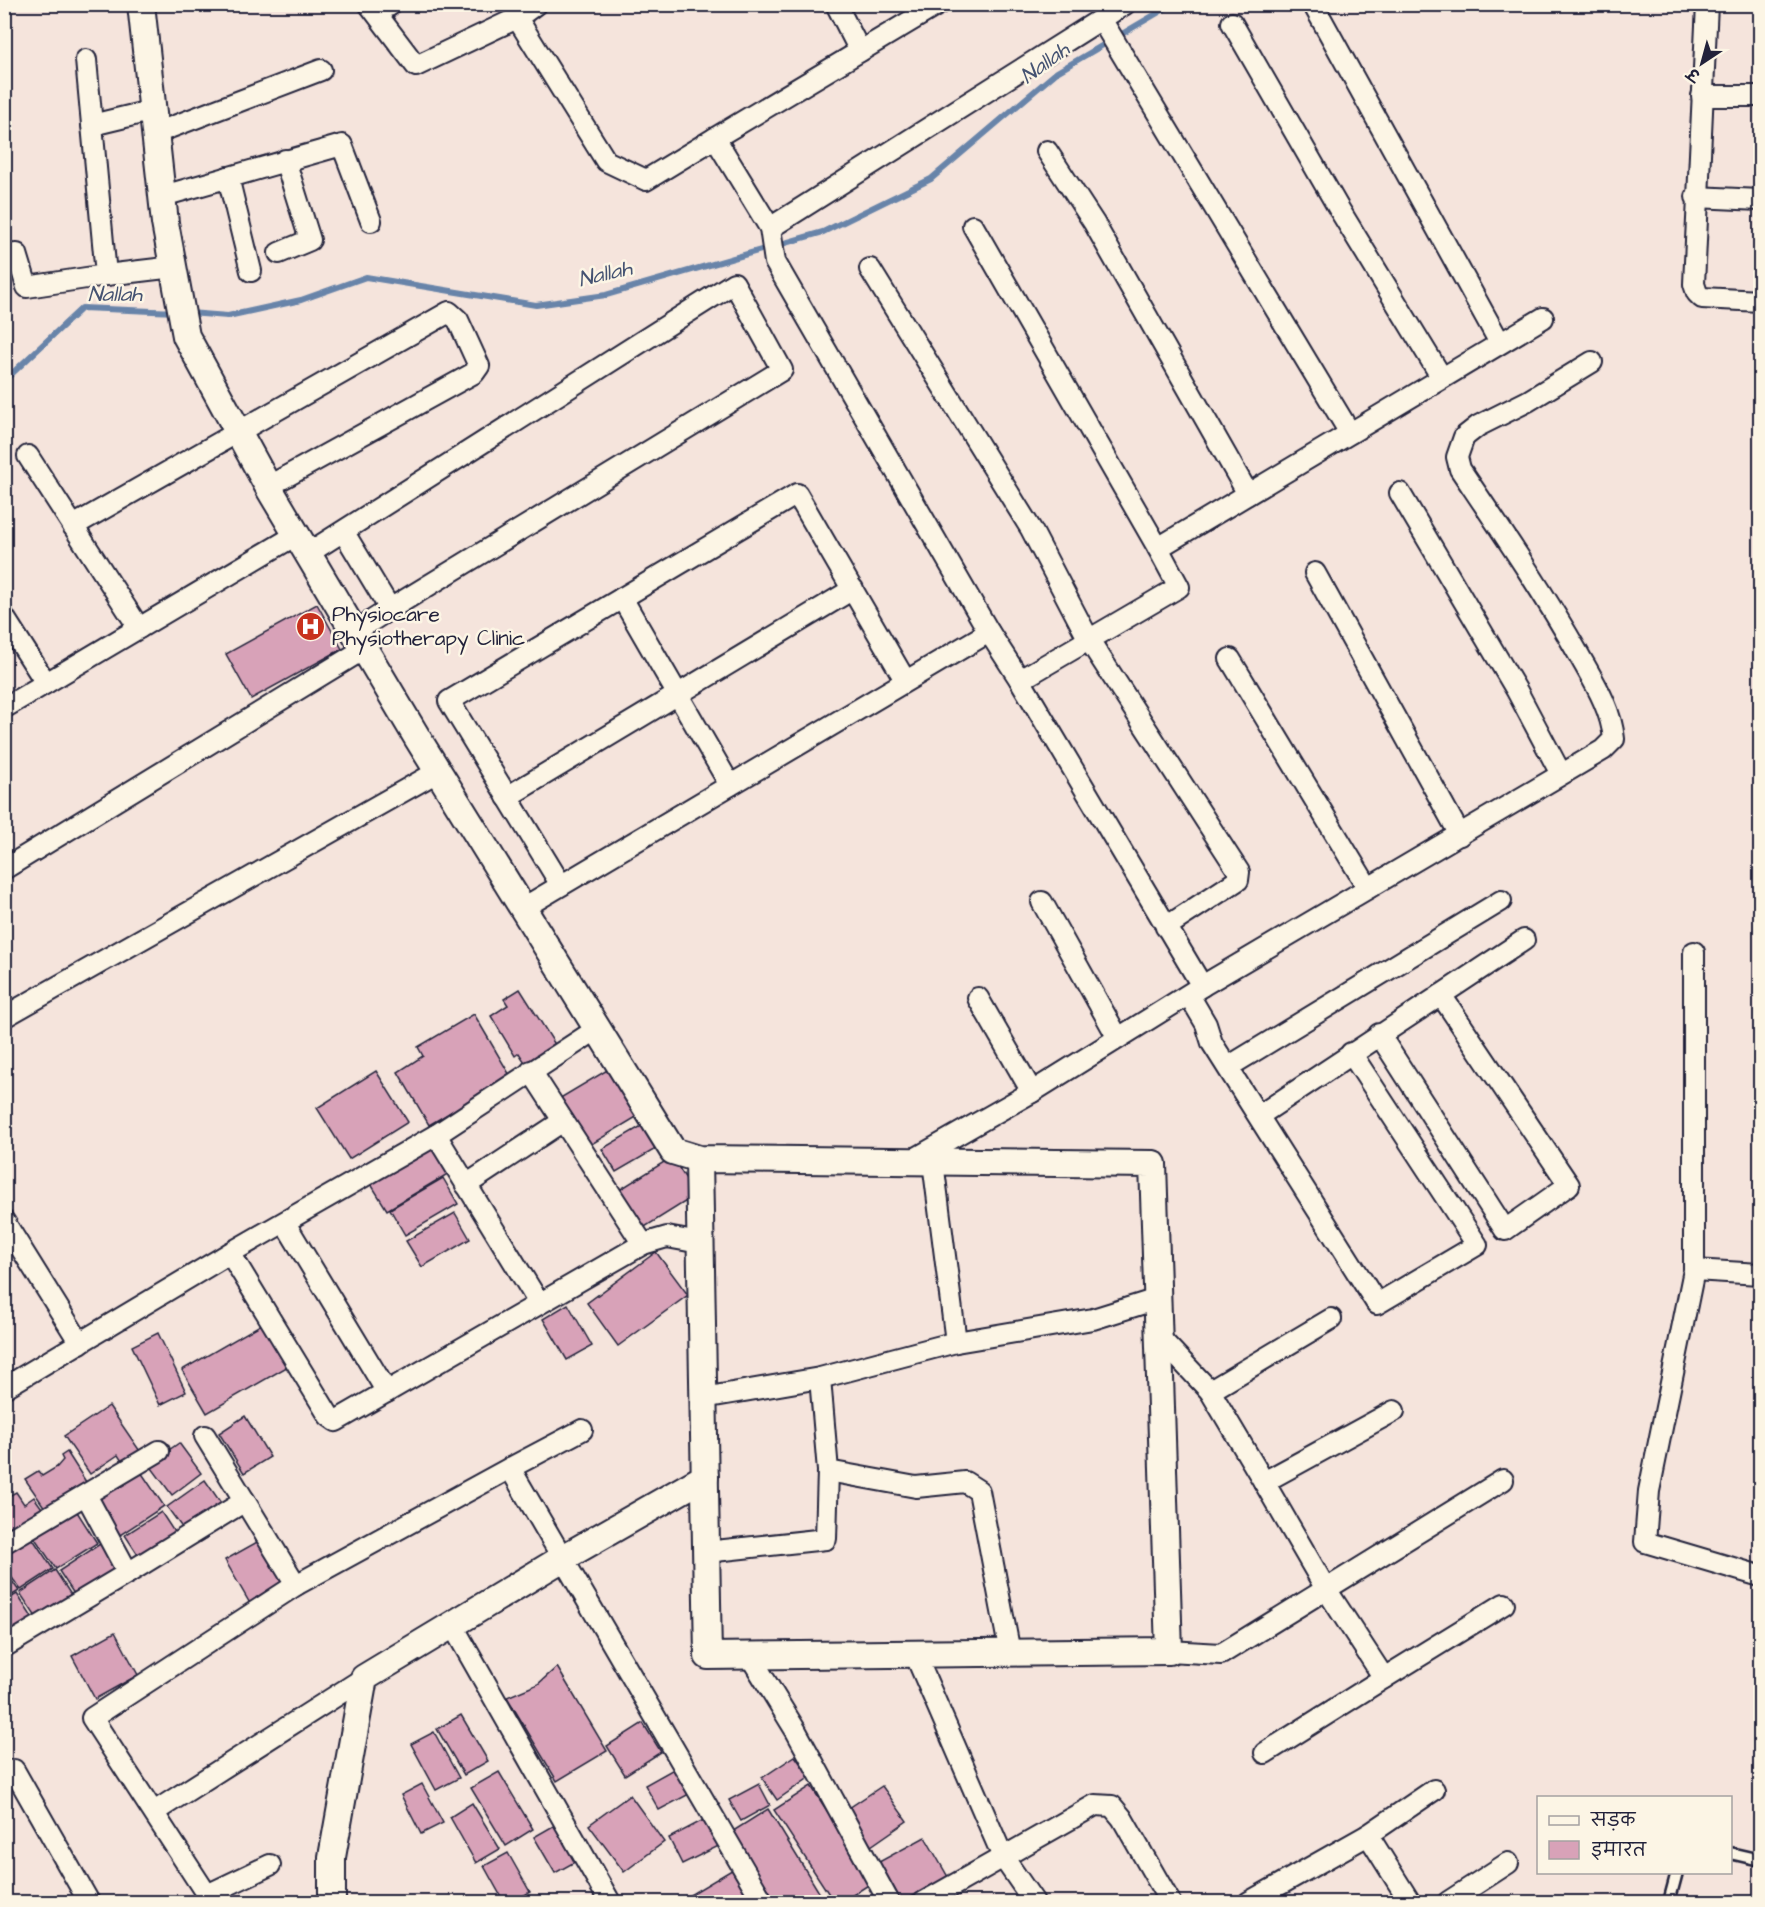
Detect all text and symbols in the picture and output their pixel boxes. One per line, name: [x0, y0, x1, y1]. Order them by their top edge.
north arrow: [1672, 33, 1732, 93]
water label: Nallah: [1014, 34, 1077, 91]
text: उ: [1682, 62, 1706, 88]
water label: Nallah: [575, 253, 636, 295]
water label: Nallah: [88, 279, 143, 310]
place label: Physiocare Physiotherapy Clinic: [332, 600, 525, 655]
hospital icon: Physiocare Physiotherapy Clinic: [295, 610, 327, 642]
legend: [1537, 1796, 1732, 1874]
text: सड़क: [1590, 1808, 1636, 1833]
text: इमारत: [1591, 1838, 1647, 1863]

